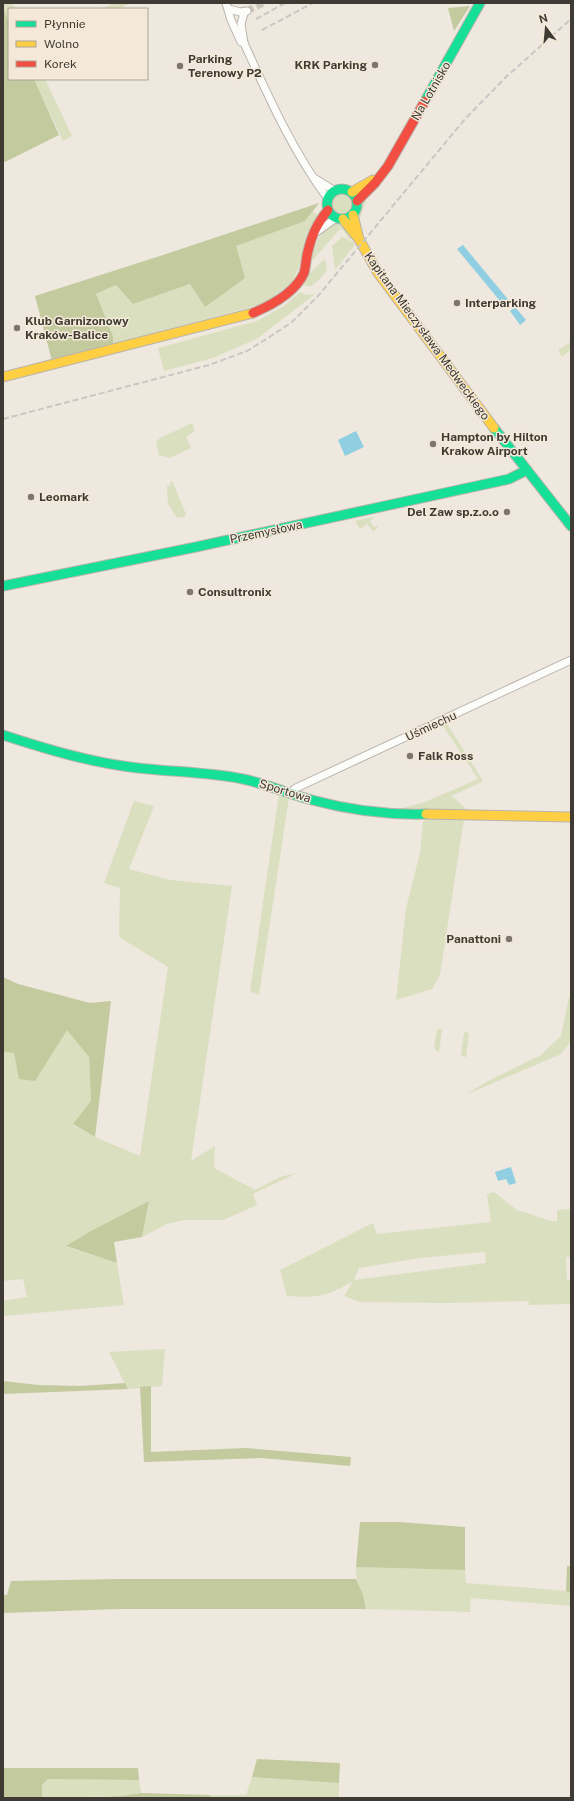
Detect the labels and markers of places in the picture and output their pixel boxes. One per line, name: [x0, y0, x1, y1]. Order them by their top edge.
place label: Parking Terenowy P2: [188, 52, 262, 80]
place label: KRK Parking: [294, 58, 367, 72]
marker: KRK Parking: [370, 60, 380, 70]
marker: Parking Terenowy P2: [175, 61, 185, 71]
place label: Interparking: [465, 296, 537, 310]
marker: Interparking: [452, 298, 462, 308]
place label: Klub Garnizonowy Kraków-Balice: [25, 314, 129, 342]
marker: Klub Garnizonowy Kraków-Balice: [12, 323, 22, 333]
place label: Hampton by Hilton Krakow Airport: [441, 430, 548, 458]
marker: Hampton by Hilton Krakow Airport: [428, 439, 438, 449]
place label: Leomark: [39, 490, 89, 504]
marker: Leomark: [26, 492, 36, 502]
place label: Del Zaw sp.z.o.o: [407, 505, 499, 519]
marker: Del Zaw sp.z.o.o: [502, 507, 512, 517]
place label: Consultronix: [198, 585, 272, 599]
marker: Consultronix: [185, 587, 195, 597]
place label: Falk Ross: [418, 749, 473, 763]
marker: Falk Ross: [405, 751, 415, 761]
place label: Panattoni: [446, 932, 501, 946]
marker: Panattoni: [504, 934, 514, 944]

